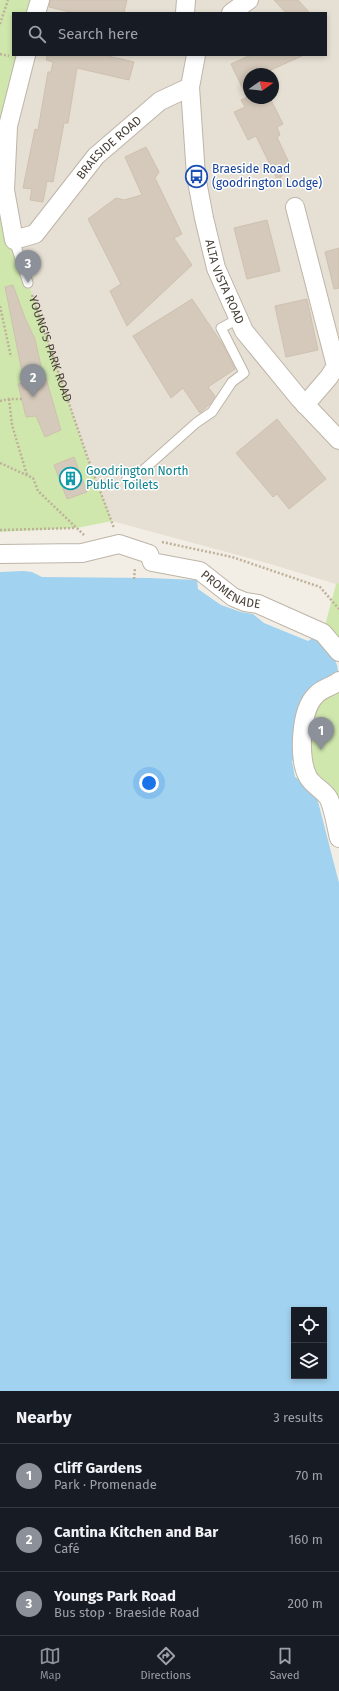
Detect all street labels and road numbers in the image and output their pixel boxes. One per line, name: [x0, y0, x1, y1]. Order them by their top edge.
street label: BRAESIDE ROAD: [74, 113, 144, 182]
street label: ALTA VISTA ROAD: [202, 238, 247, 326]
street label: YOUNG'S PARK ROAD: [26, 294, 75, 404]
street label: PROMENADE: [198, 567, 261, 611]

